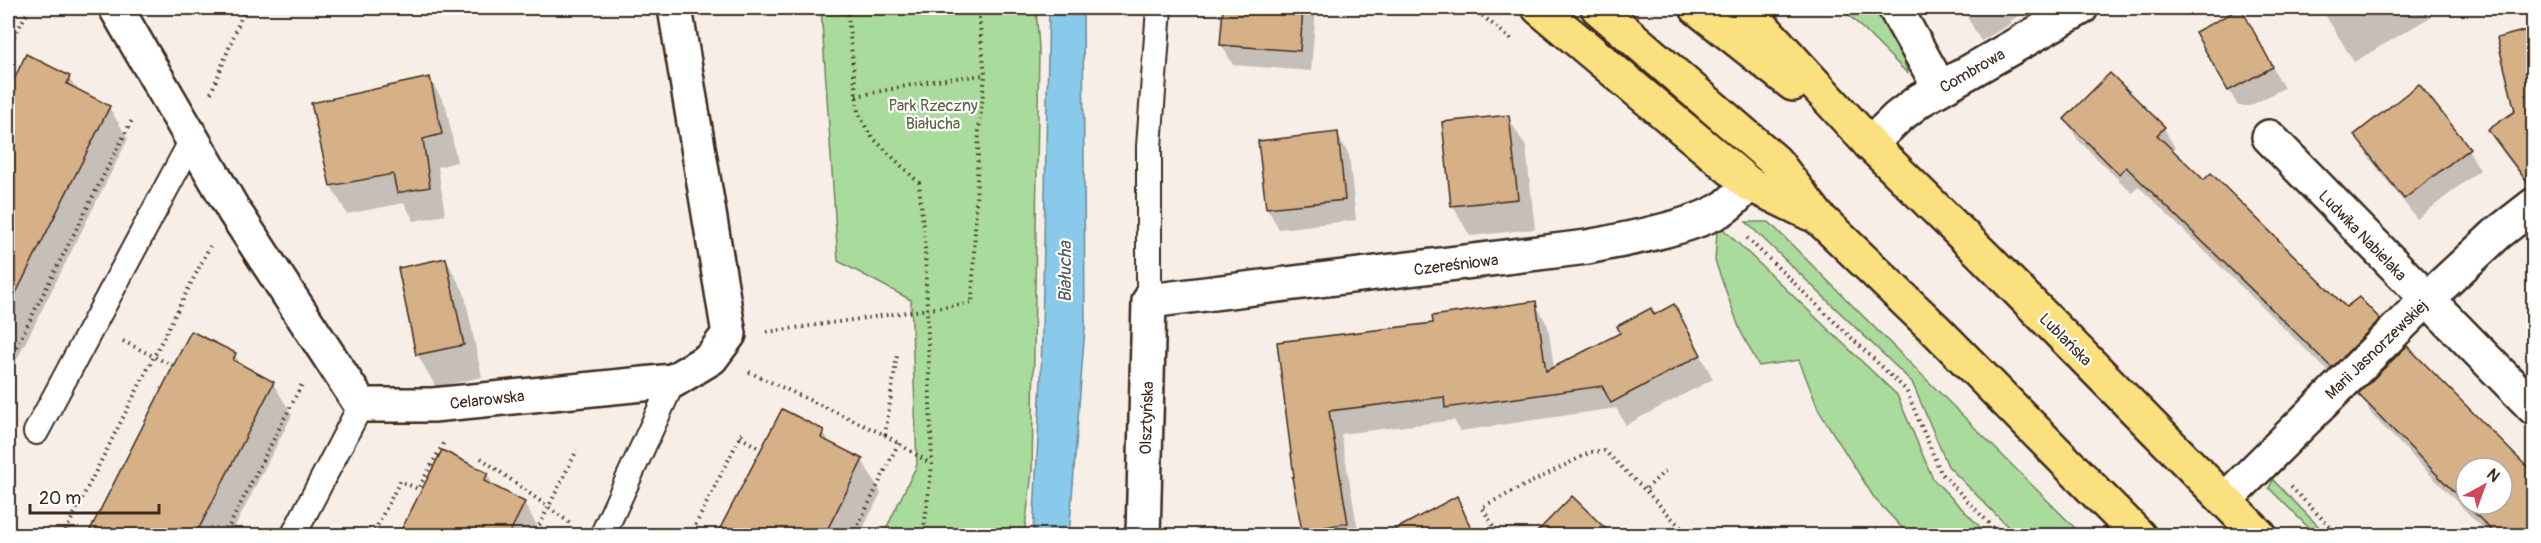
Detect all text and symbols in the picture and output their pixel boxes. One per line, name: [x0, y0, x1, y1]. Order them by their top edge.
street label: Combrowa: [1936, 44, 2009, 98]
park label: Park Rzeczny Białucha: [888, 96, 978, 134]
street label: Ludwika Nabielaka: [2314, 186, 2411, 285]
water label: Białucha: [1054, 240, 1077, 303]
street label: Czereśniowa: [1413, 250, 1500, 280]
street label: Marii Jasnorzewskiej: [2321, 296, 2432, 404]
street label: Lublańska: [2035, 309, 2096, 370]
street label: Olsztyńska: [1136, 381, 1158, 455]
street label: Celarowska: [449, 386, 525, 414]
north arrow: [2454, 456, 2514, 516]
text: N: [2483, 464, 2504, 487]
scale bar: [30, 477, 159, 515]
text: 20 m: [39, 487, 81, 510]

